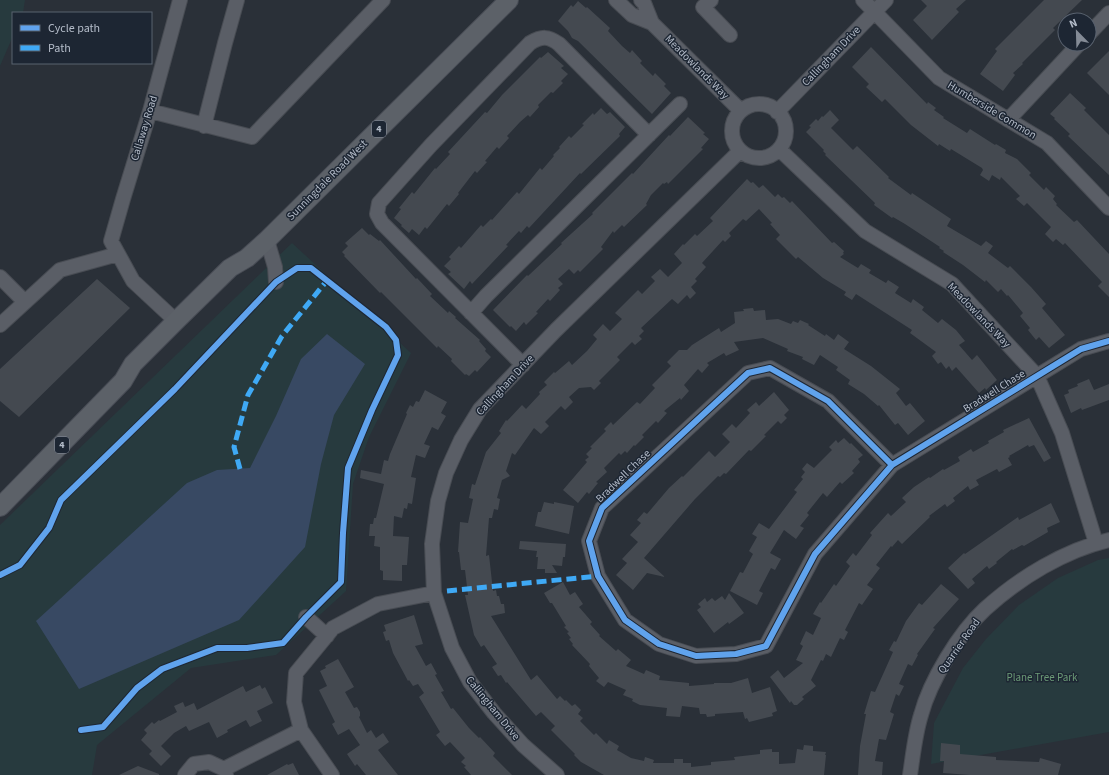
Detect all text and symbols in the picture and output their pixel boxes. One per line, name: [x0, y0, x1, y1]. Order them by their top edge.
legend: [12, 12, 152, 64]
north arrow: [1057, 12, 1097, 52]
text: N: [1067, 15, 1080, 32]
text: Cycle path: [48, 20, 100, 37]
street label: Callingham Drive: [798, 22, 864, 89]
street label: Meadowlands Way: [662, 32, 732, 102]
text: Path: [48, 40, 71, 57]
street label: Humberside Common: [945, 78, 1039, 142]
street label: Callaway Road: [127, 94, 161, 162]
road number: 4: [372, 121, 386, 137]
street label: Sunningdale Road West: [283, 136, 371, 224]
street label: Meadowlands Way: [944, 279, 1014, 351]
street label: Callingham Drive: [473, 351, 538, 419]
street label: Bradwell Chase: [960, 366, 1028, 416]
road number: 4: [55, 437, 69, 453]
street label: Bradwell Chase: [592, 446, 654, 506]
street label: Quarrier Road: [934, 615, 984, 677]
park label: Plane Tree Park: [1006, 670, 1078, 685]
street label: Callingham Drive: [463, 673, 524, 744]

